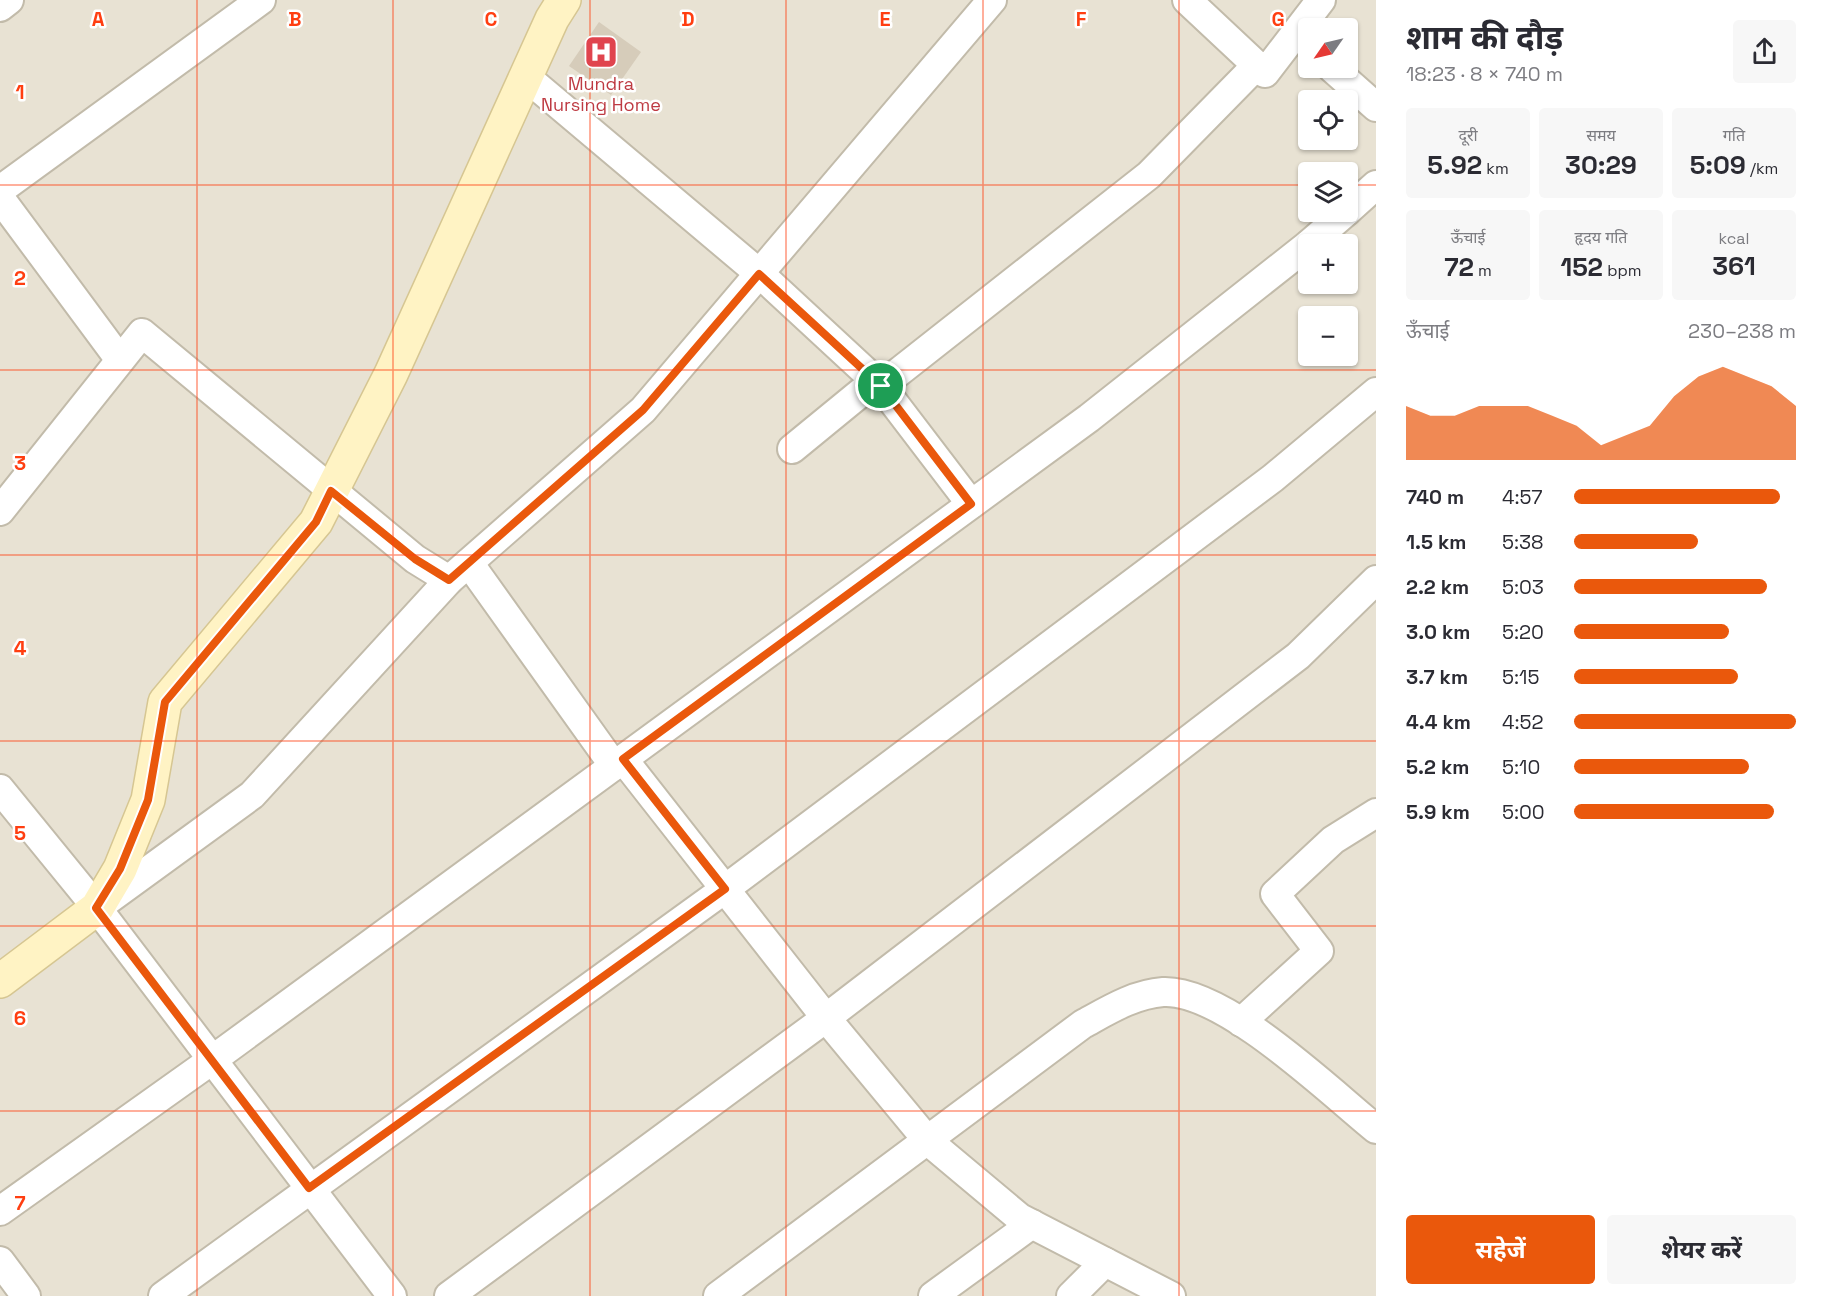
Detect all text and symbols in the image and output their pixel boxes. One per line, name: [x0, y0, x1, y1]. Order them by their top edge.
text: A: [92, 6, 105, 32]
text: B: [288, 6, 302, 32]
text: C: [485, 6, 498, 32]
text: D: [681, 6, 695, 32]
text: E: [879, 6, 891, 32]
text: F: [1076, 6, 1087, 32]
text: G: [1271, 6, 1285, 32]
text: शाम की दौड़: [1406, 17, 1563, 59]
north arrow: [1298, 18, 1358, 78]
map controls: [1298, 18, 1358, 366]
button: share: [1733, 20, 1796, 83]
hospital icon: Mundra Nursing Home: [583, 34, 619, 70]
text: 18:23 · 8 × 740 m: [1406, 61, 1563, 87]
place label: Mundra Nursing Home: [541, 72, 661, 116]
text: 1: [15, 79, 25, 105]
button: locate: [1298, 90, 1358, 150]
text: दूरी: [1458, 125, 1478, 146]
text: समय: [1586, 125, 1616, 146]
text: गति: [1723, 125, 1745, 146]
text: 5.92: [1427, 148, 1482, 182]
text: 30:29: [1565, 148, 1637, 182]
text: 5:09: [1690, 148, 1746, 182]
text: km: [1482, 158, 1509, 179]
text: /km: [1746, 158, 1778, 179]
button: layers: [1298, 162, 1358, 222]
text: ऊँचाई: [1451, 227, 1485, 248]
text: हृदय गति: [1575, 227, 1627, 248]
text: kcal: [1719, 228, 1749, 249]
button: +: [1298, 234, 1358, 294]
text: 361: [1712, 249, 1756, 283]
text: 72: [1444, 250, 1474, 284]
text: 152: [1560, 250, 1603, 284]
text: m: [1474, 260, 1492, 281]
text: bpm: [1603, 260, 1642, 281]
text: 2: [14, 265, 26, 291]
button: −: [1298, 306, 1358, 366]
text: ऊँचाई: [1406, 318, 1449, 344]
text: 230–238 m: [1688, 318, 1796, 344]
pin: [855, 360, 906, 411]
icon: arrive: [864, 369, 897, 402]
text: 3: [14, 450, 26, 476]
text: 740 m: [1406, 484, 1464, 510]
text: 4:57: [1502, 484, 1543, 510]
text: 1.5 km: [1406, 529, 1466, 555]
text: 5:38: [1502, 529, 1544, 555]
text: 2.2 km: [1406, 574, 1469, 600]
text: 5:03: [1502, 574, 1544, 600]
text: 3.0 km: [1406, 619, 1470, 645]
text: 5:20: [1502, 619, 1544, 645]
text: 4: [14, 635, 27, 661]
text: 3.7 km: [1406, 664, 1468, 690]
text: 5:15: [1502, 664, 1539, 690]
text: 4.4 km: [1406, 709, 1471, 735]
text: 4:52: [1502, 709, 1543, 735]
text: 5.2 km: [1406, 754, 1469, 780]
text: 5:10: [1502, 754, 1540, 780]
text: 5.9 km: [1406, 799, 1470, 825]
text: 5:00: [1502, 799, 1545, 825]
text: 5: [14, 820, 26, 846]
text: 6: [14, 1005, 26, 1031]
text: 7: [14, 1190, 26, 1216]
button: सहेजें: [1406, 1215, 1595, 1284]
button: शेयर करें: [1607, 1215, 1796, 1284]

